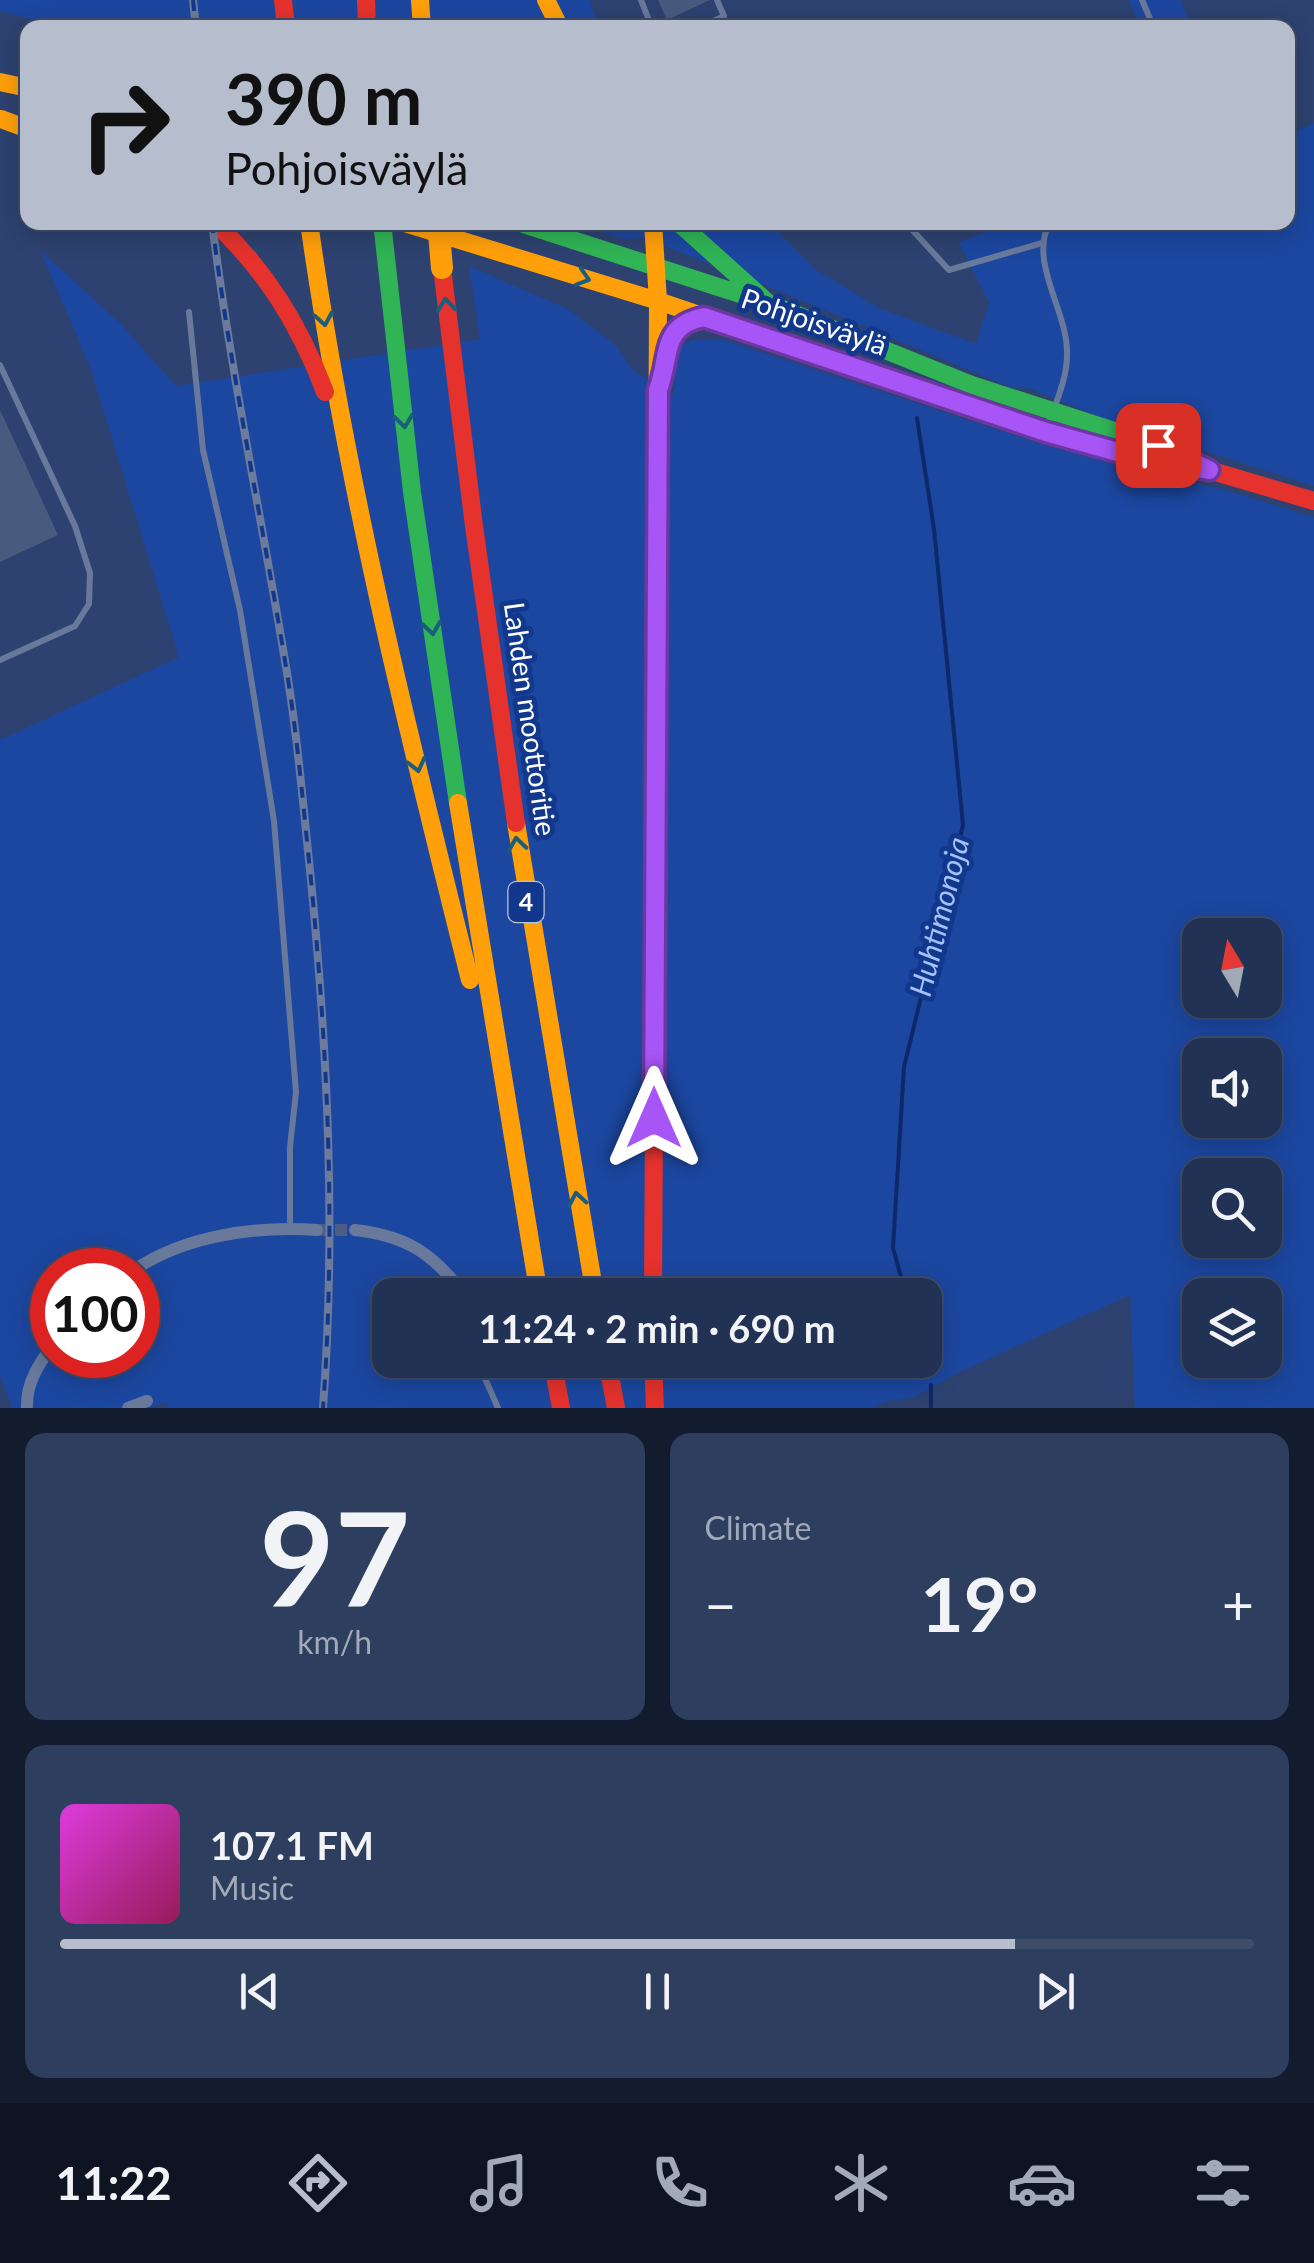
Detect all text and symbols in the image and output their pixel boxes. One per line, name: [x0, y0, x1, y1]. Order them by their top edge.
text: 390 m: [225, 56, 422, 140]
icon: right: [60, 60, 190, 190]
text: Pohjoisväylä: [225, 141, 468, 195]
one-way arrow: [573, 266, 590, 286]
street label: Pohjoisväylä: [737, 280, 891, 362]
one-way arrow: [436, 297, 458, 313]
one-way arrow: [313, 311, 334, 327]
pin: [1116, 403, 1201, 488]
one-way arrow: [393, 413, 414, 429]
icon: arrive: [1131, 418, 1186, 473]
street label: Lahden moottoritie: [498, 600, 564, 838]
one-way arrow: [420, 619, 441, 636]
one-way arrow: [405, 756, 426, 773]
water label: Huhtimonoja: [901, 833, 975, 1000]
one-way arrow: [508, 836, 529, 852]
road number: 4: [508, 882, 544, 922]
north arrow: [1182, 918, 1282, 1018]
map controls: [1182, 918, 1282, 1378]
button: sound: [1182, 1038, 1282, 1138]
position arrow: [602, 1066, 706, 1170]
button: search: [1182, 1158, 1282, 1258]
one-way arrow: [568, 1191, 589, 1208]
speed limit sign: 100: [30, 1248, 160, 1378]
button: layers: [1182, 1278, 1282, 1378]
text: 11:24 · 2 min · 690 m: [478, 1305, 836, 1351]
text: 97: [259, 1479, 410, 1635]
text: Climate: [705, 1508, 811, 1547]
text: 19°: [920, 1558, 1038, 1648]
text: −: [705, 1571, 736, 1637]
text: +: [1222, 1571, 1254, 1637]
text: km/h: [297, 1622, 372, 1661]
text: 107.1 FM: [210, 1822, 374, 1868]
text: Music: [210, 1868, 294, 1907]
icon: previous: [232, 1964, 287, 2019]
icon: pause: [630, 1964, 685, 2019]
icon: next: [1028, 1964, 1083, 2019]
icon: directions: [283, 2148, 353, 2218]
icon: music: [464, 2148, 534, 2218]
icon: phone: [645, 2148, 715, 2218]
icon: climate: [826, 2148, 896, 2218]
icon: car: [1007, 2148, 1077, 2218]
icon: filters: [1188, 2148, 1258, 2218]
text: 11:22: [56, 2156, 172, 2210]

